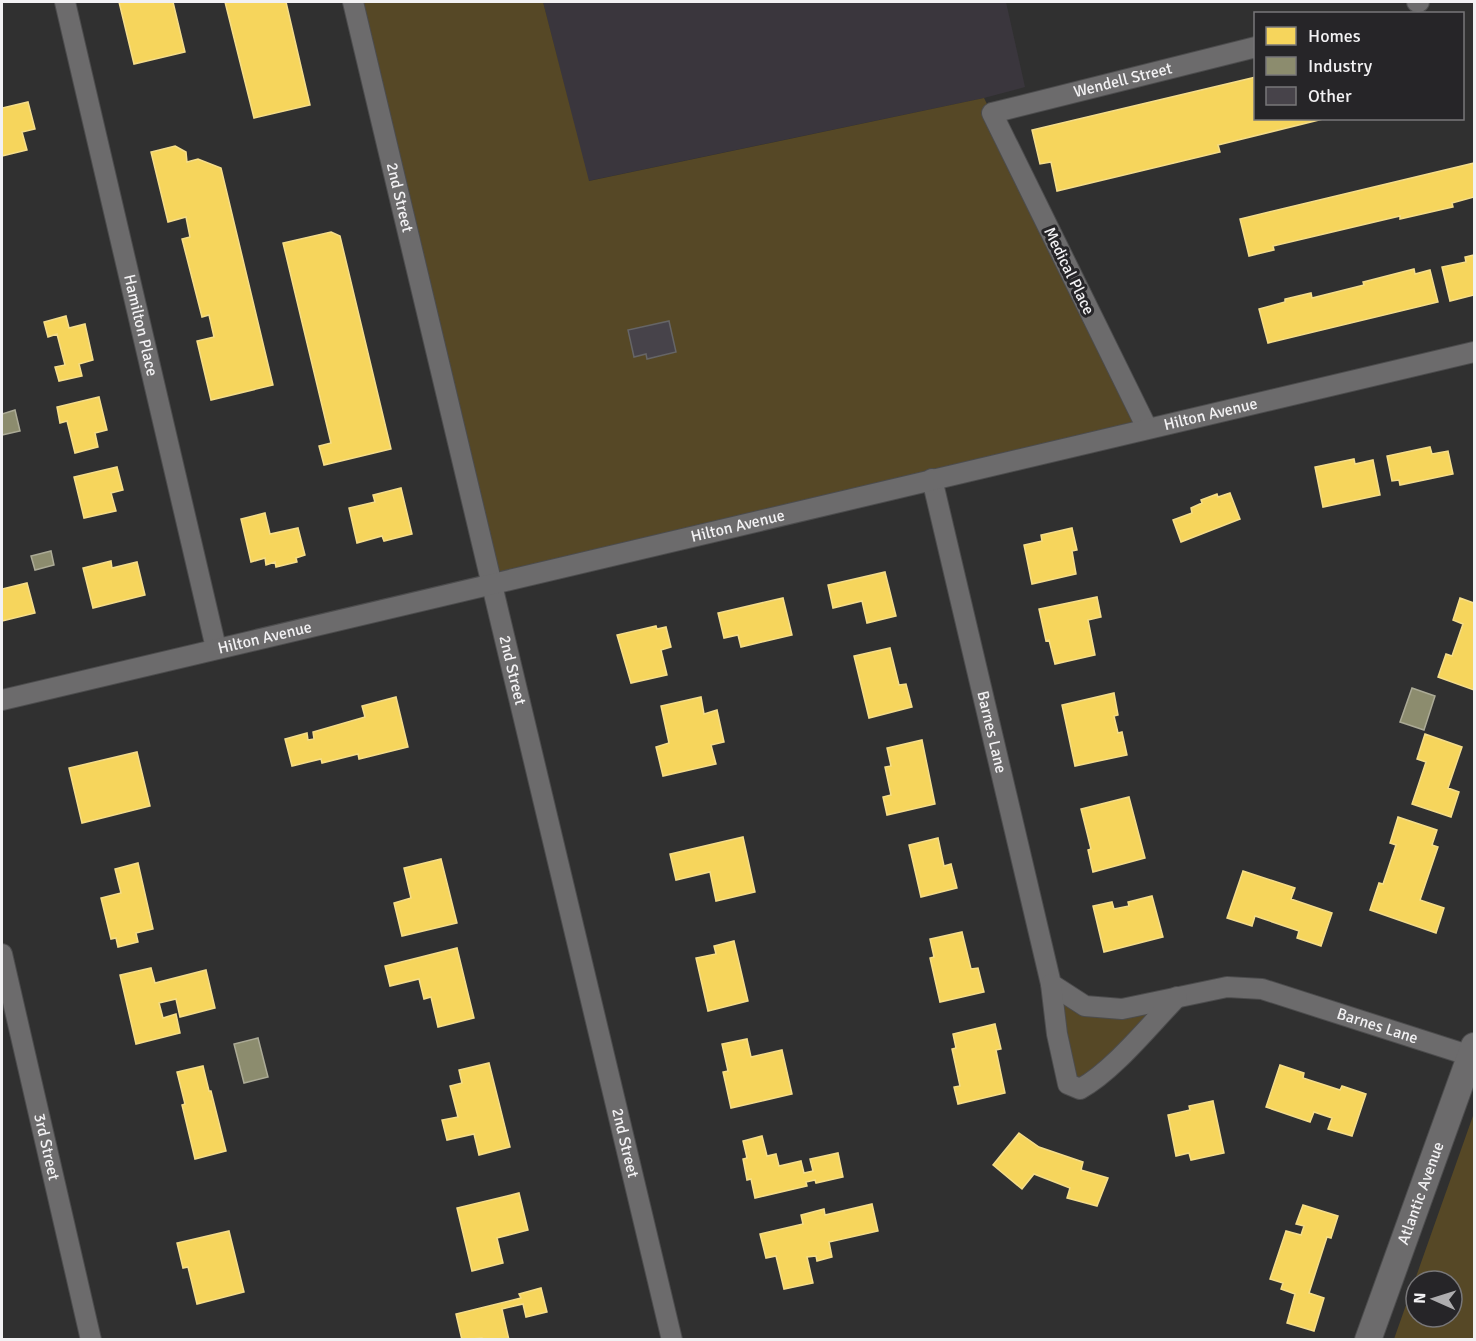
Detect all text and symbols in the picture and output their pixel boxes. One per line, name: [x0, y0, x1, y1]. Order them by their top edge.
legend: [1254, 12, 1464, 120]
text: Homes: [1308, 25, 1361, 47]
text: Industry: [1308, 55, 1373, 77]
street label: Wendell Street: [1072, 58, 1175, 102]
text: Other: [1308, 85, 1352, 107]
street label: 2nd Street: [382, 161, 418, 235]
street label: Medical Place: [1039, 224, 1099, 318]
street label: Hamilton Place: [119, 272, 162, 378]
street label: Hilton Avenue: [1162, 394, 1260, 435]
street label: Hilton Avenue: [689, 505, 787, 547]
street label: Hilton Avenue: [216, 617, 314, 659]
street label: 2nd Street: [494, 633, 530, 708]
street label: Barnes Lane: [972, 689, 1011, 775]
street label: Barnes Lane: [1334, 1004, 1421, 1048]
street label: 2nd Street: [607, 1106, 643, 1180]
street label: 3rd Street: [29, 1111, 64, 1183]
street label: Atlantic Avenue: [1393, 1139, 1449, 1247]
north arrow: [1404, 1269, 1464, 1329]
text: N: [1410, 1292, 1430, 1304]

